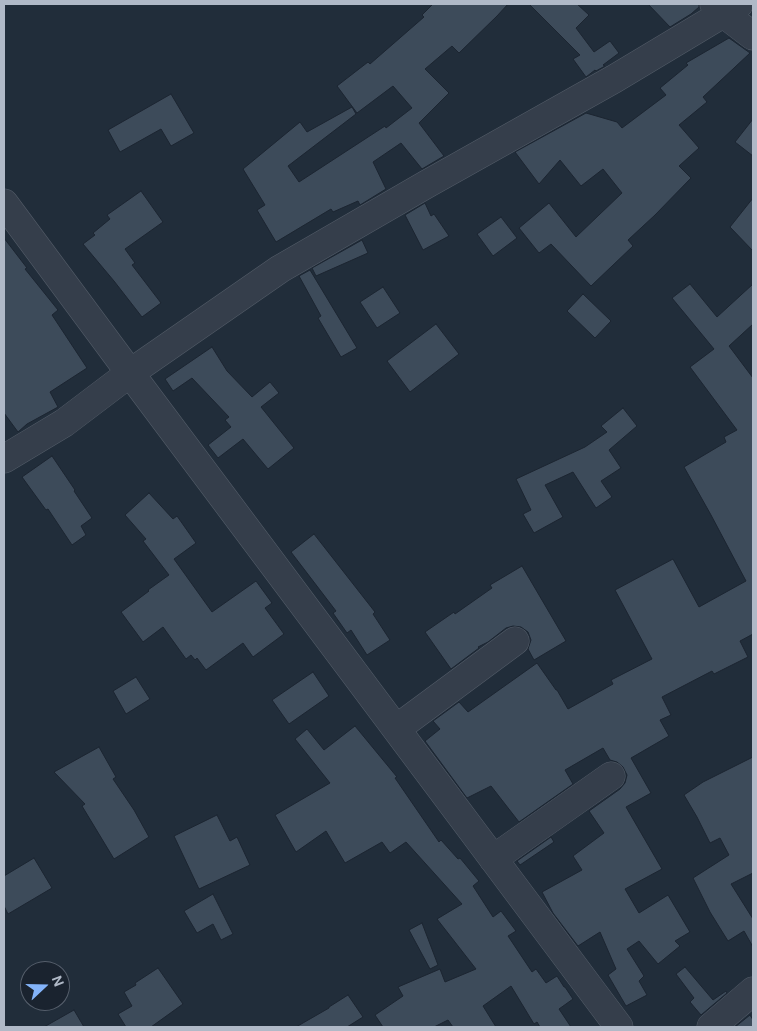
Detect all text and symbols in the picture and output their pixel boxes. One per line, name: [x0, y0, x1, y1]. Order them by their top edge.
north arrow: [20, 961, 70, 1011]
text: N: [48, 973, 68, 989]

